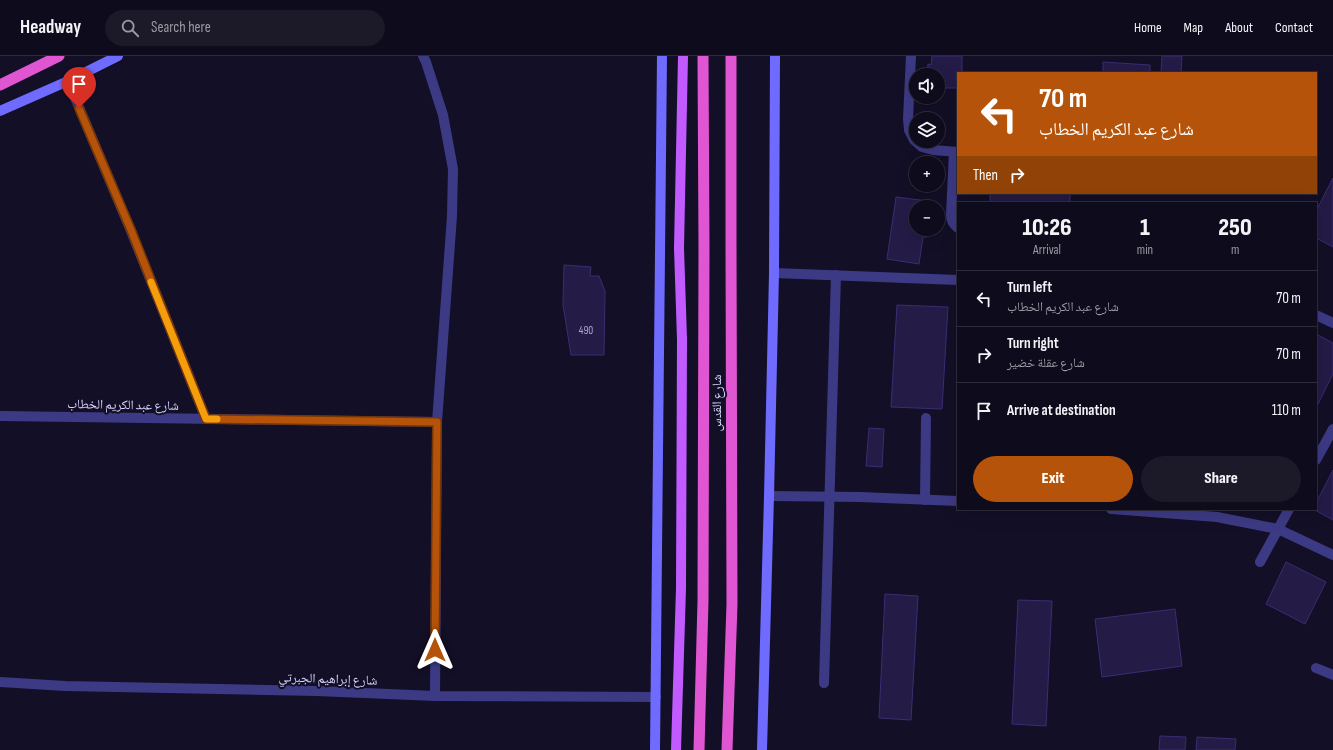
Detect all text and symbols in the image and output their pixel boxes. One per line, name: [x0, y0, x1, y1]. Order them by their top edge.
search box: [105, 10, 385, 46]
text: Headway: [20, 16, 81, 39]
icon: search: [119, 17, 141, 39]
text: Search here: [151, 18, 211, 37]
text: Home: [1134, 19, 1162, 36]
text: Map: [1184, 19, 1203, 36]
text: About: [1225, 19, 1253, 36]
text: Contact: [1275, 19, 1313, 36]
pin: [62, 67, 96, 108]
map controls: [909, 68, 945, 236]
button: sound: [909, 68, 945, 104]
icon: arrive: [68, 73, 90, 95]
text: 70 m: [1039, 82, 1087, 115]
icon: left: [973, 88, 1025, 140]
button: layers: [909, 112, 945, 148]
text: شارع عبد الكريم الخطاب: [1039, 119, 1194, 140]
button: +: [909, 156, 945, 192]
icon: right: [1006, 164, 1028, 186]
text: Then: [973, 166, 998, 185]
button: −: [909, 200, 945, 236]
text: 10:26: [1022, 213, 1072, 242]
text: 1: [1140, 213, 1150, 242]
text: 250: [1218, 213, 1252, 242]
text: Arrival: [1033, 242, 1061, 258]
text: min: [1137, 242, 1153, 258]
text: m: [1231, 242, 1239, 258]
text: Turn left: [1007, 278, 1052, 297]
icon: left: [973, 288, 995, 310]
text: 70 m: [1276, 289, 1301, 308]
text: شارع عبد الكريم الخطاب: [1007, 299, 1119, 315]
house number: 490: [579, 324, 593, 337]
text: Turn right: [1007, 334, 1059, 353]
icon: right: [973, 344, 995, 366]
text: 70 m: [1276, 345, 1301, 364]
text: شارع عقلة خضير: [1007, 355, 1085, 371]
street label: شارع القدس: [709, 375, 726, 432]
street label: شارع عبد الكريم الخطاب: [67, 396, 179, 415]
icon: arrive: [973, 400, 995, 422]
text: Arrive at destination: [1007, 401, 1116, 420]
text: 110 m: [1272, 401, 1301, 420]
button: Exit: [973, 456, 1133, 502]
button: Share: [1141, 456, 1301, 502]
position arrow: [414, 629, 456, 671]
street label: شارع إبراهيم الجبرتي: [278, 669, 378, 691]

